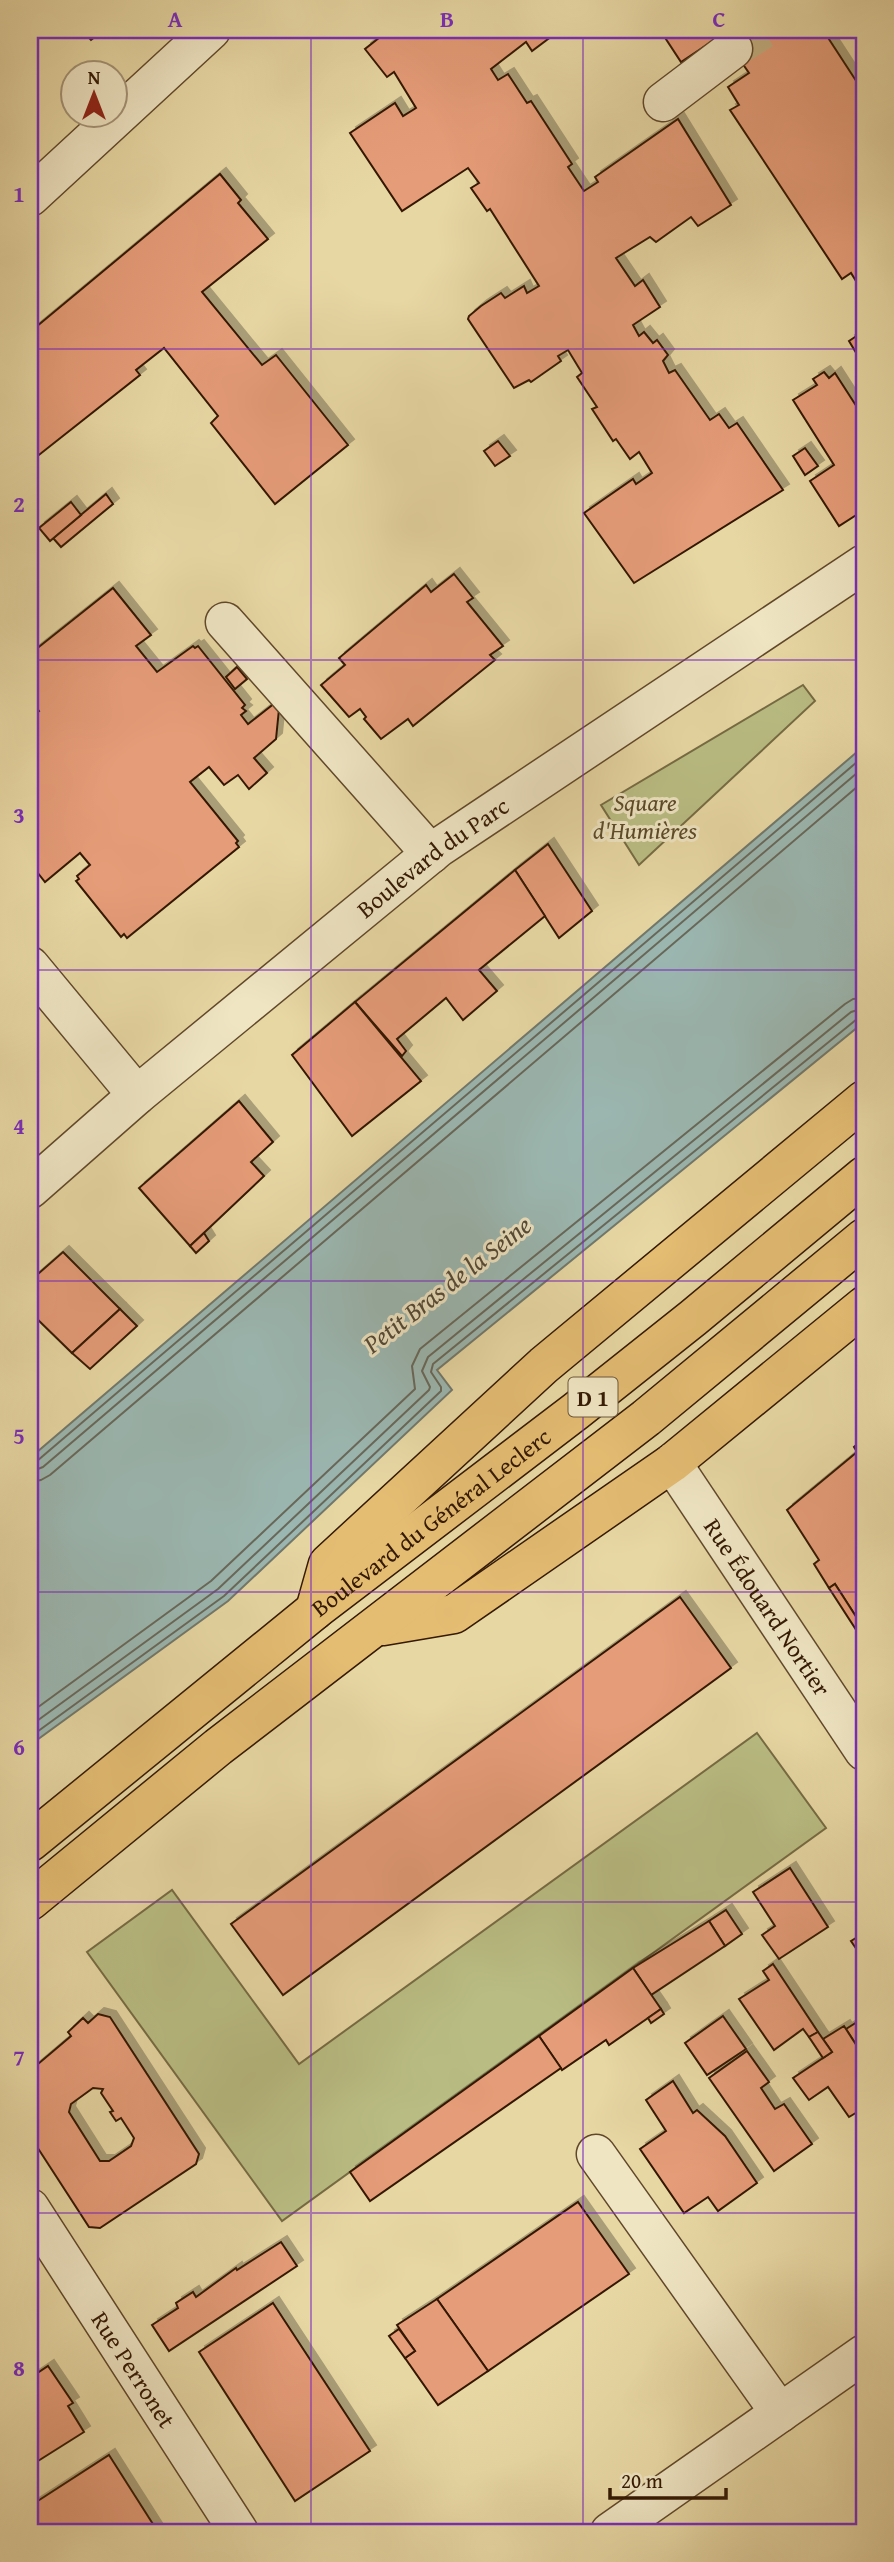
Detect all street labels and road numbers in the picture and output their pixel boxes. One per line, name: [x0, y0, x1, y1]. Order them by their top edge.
street label: Boulevard du Parc: [349, 788, 516, 926]
road number: D 1: [568, 1378, 618, 1416]
street label: Boulevard du Général Leclerc: [304, 1419, 558, 1625]
street label: Rue Édouard Nortier: [696, 1511, 840, 1703]
street label: Rue Perronet: [83, 2304, 185, 2435]

